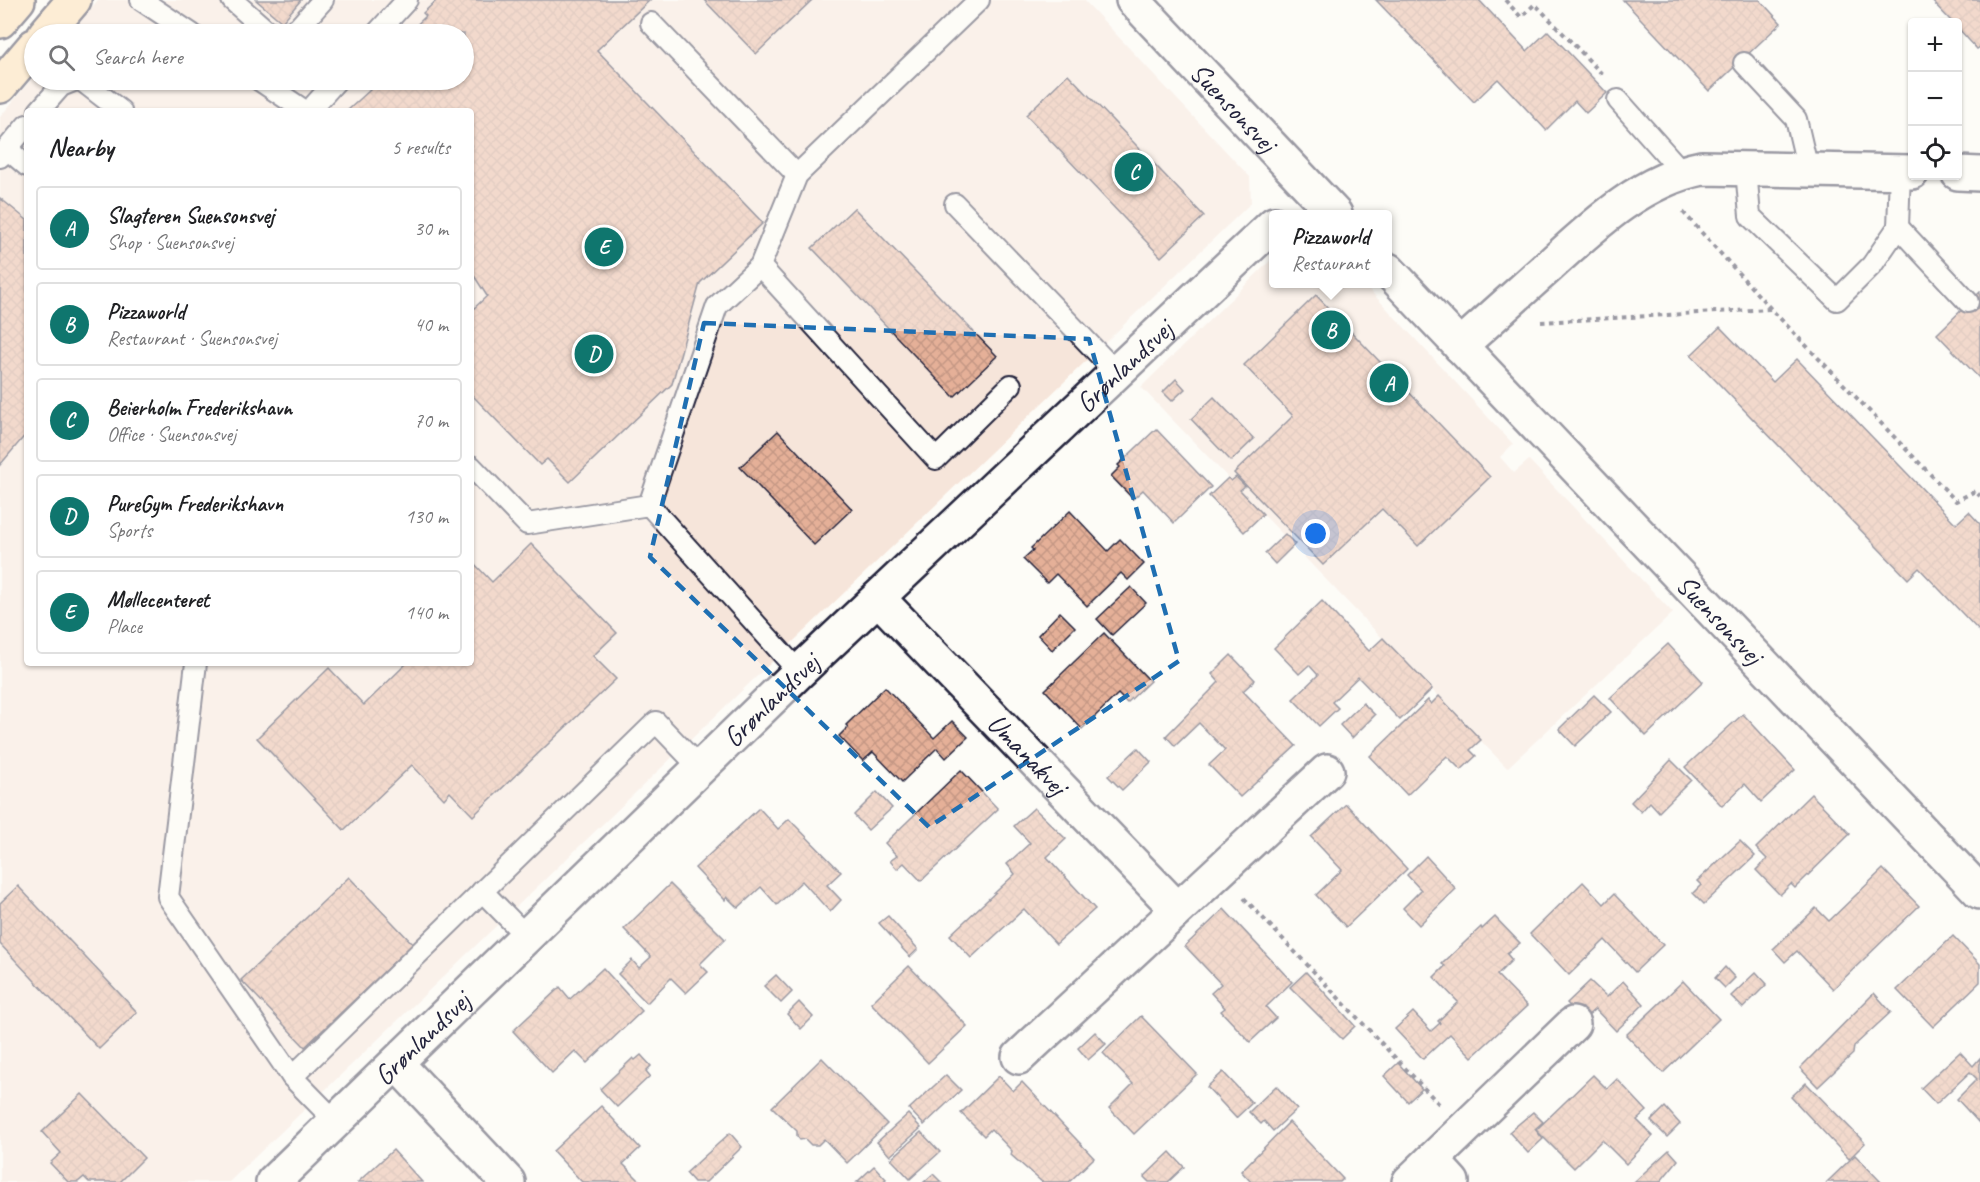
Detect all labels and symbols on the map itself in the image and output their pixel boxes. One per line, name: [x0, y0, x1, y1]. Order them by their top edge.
street label: Suensonsvej: [1183, 55, 1287, 162]
pin: C: [1114, 150, 1154, 195]
pin: E: [584, 224, 624, 270]
pin: B: [1312, 308, 1350, 352]
street label: Grønlandsvej: [1068, 309, 1182, 420]
pin: D: [574, 332, 614, 376]
pin: A: [1370, 360, 1408, 406]
your location: [1301, 519, 1330, 548]
street label: Suensonsvej: [1669, 567, 1773, 674]
street label: Grønlandsvej: [715, 643, 828, 754]
street label: Umanakvej: [980, 705, 1078, 805]
street label: Grønlandsvej: [366, 981, 479, 1092]

